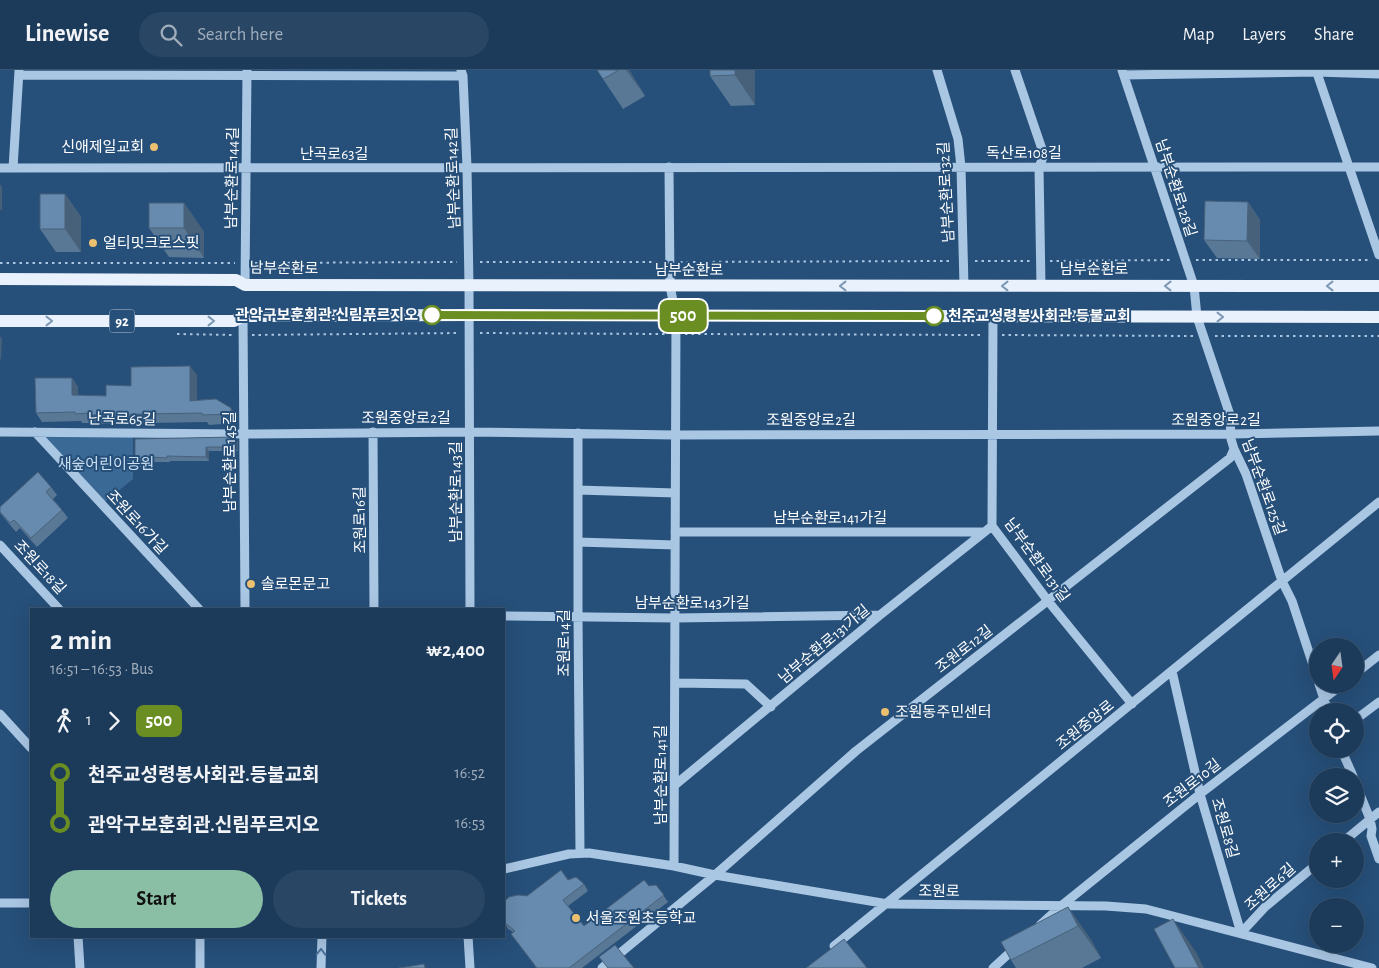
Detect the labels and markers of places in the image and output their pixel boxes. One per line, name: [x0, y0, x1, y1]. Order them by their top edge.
place label: 신애제일교회: [61, 139, 144, 155]
marker: 신애제일교회: [148, 141, 160, 153]
place label: 얼티밋크로스핏: [103, 235, 200, 251]
marker: 얼티밋크로스핏: [87, 237, 99, 249]
marker: 관악구보훈회관.신림푸르지오: [422, 305, 442, 325]
marker: 천주교성령봉사회관.등불교회: [924, 306, 944, 326]
place label: 관악구보훈회관.신림푸르지오: [235, 307, 418, 323]
place label: 천주교성령봉사회관.등불교회: [948, 307, 1131, 324]
place label: 솔로몬문고: [261, 576, 330, 592]
marker: 솔로몬문고: [245, 578, 257, 590]
place label: 조원동주민센터: [895, 704, 992, 720]
marker: 조원동주민센터: [879, 706, 891, 718]
place label: 서울조원초등학교: [586, 909, 696, 926]
marker: 서울조원초등학교: [570, 912, 582, 924]

